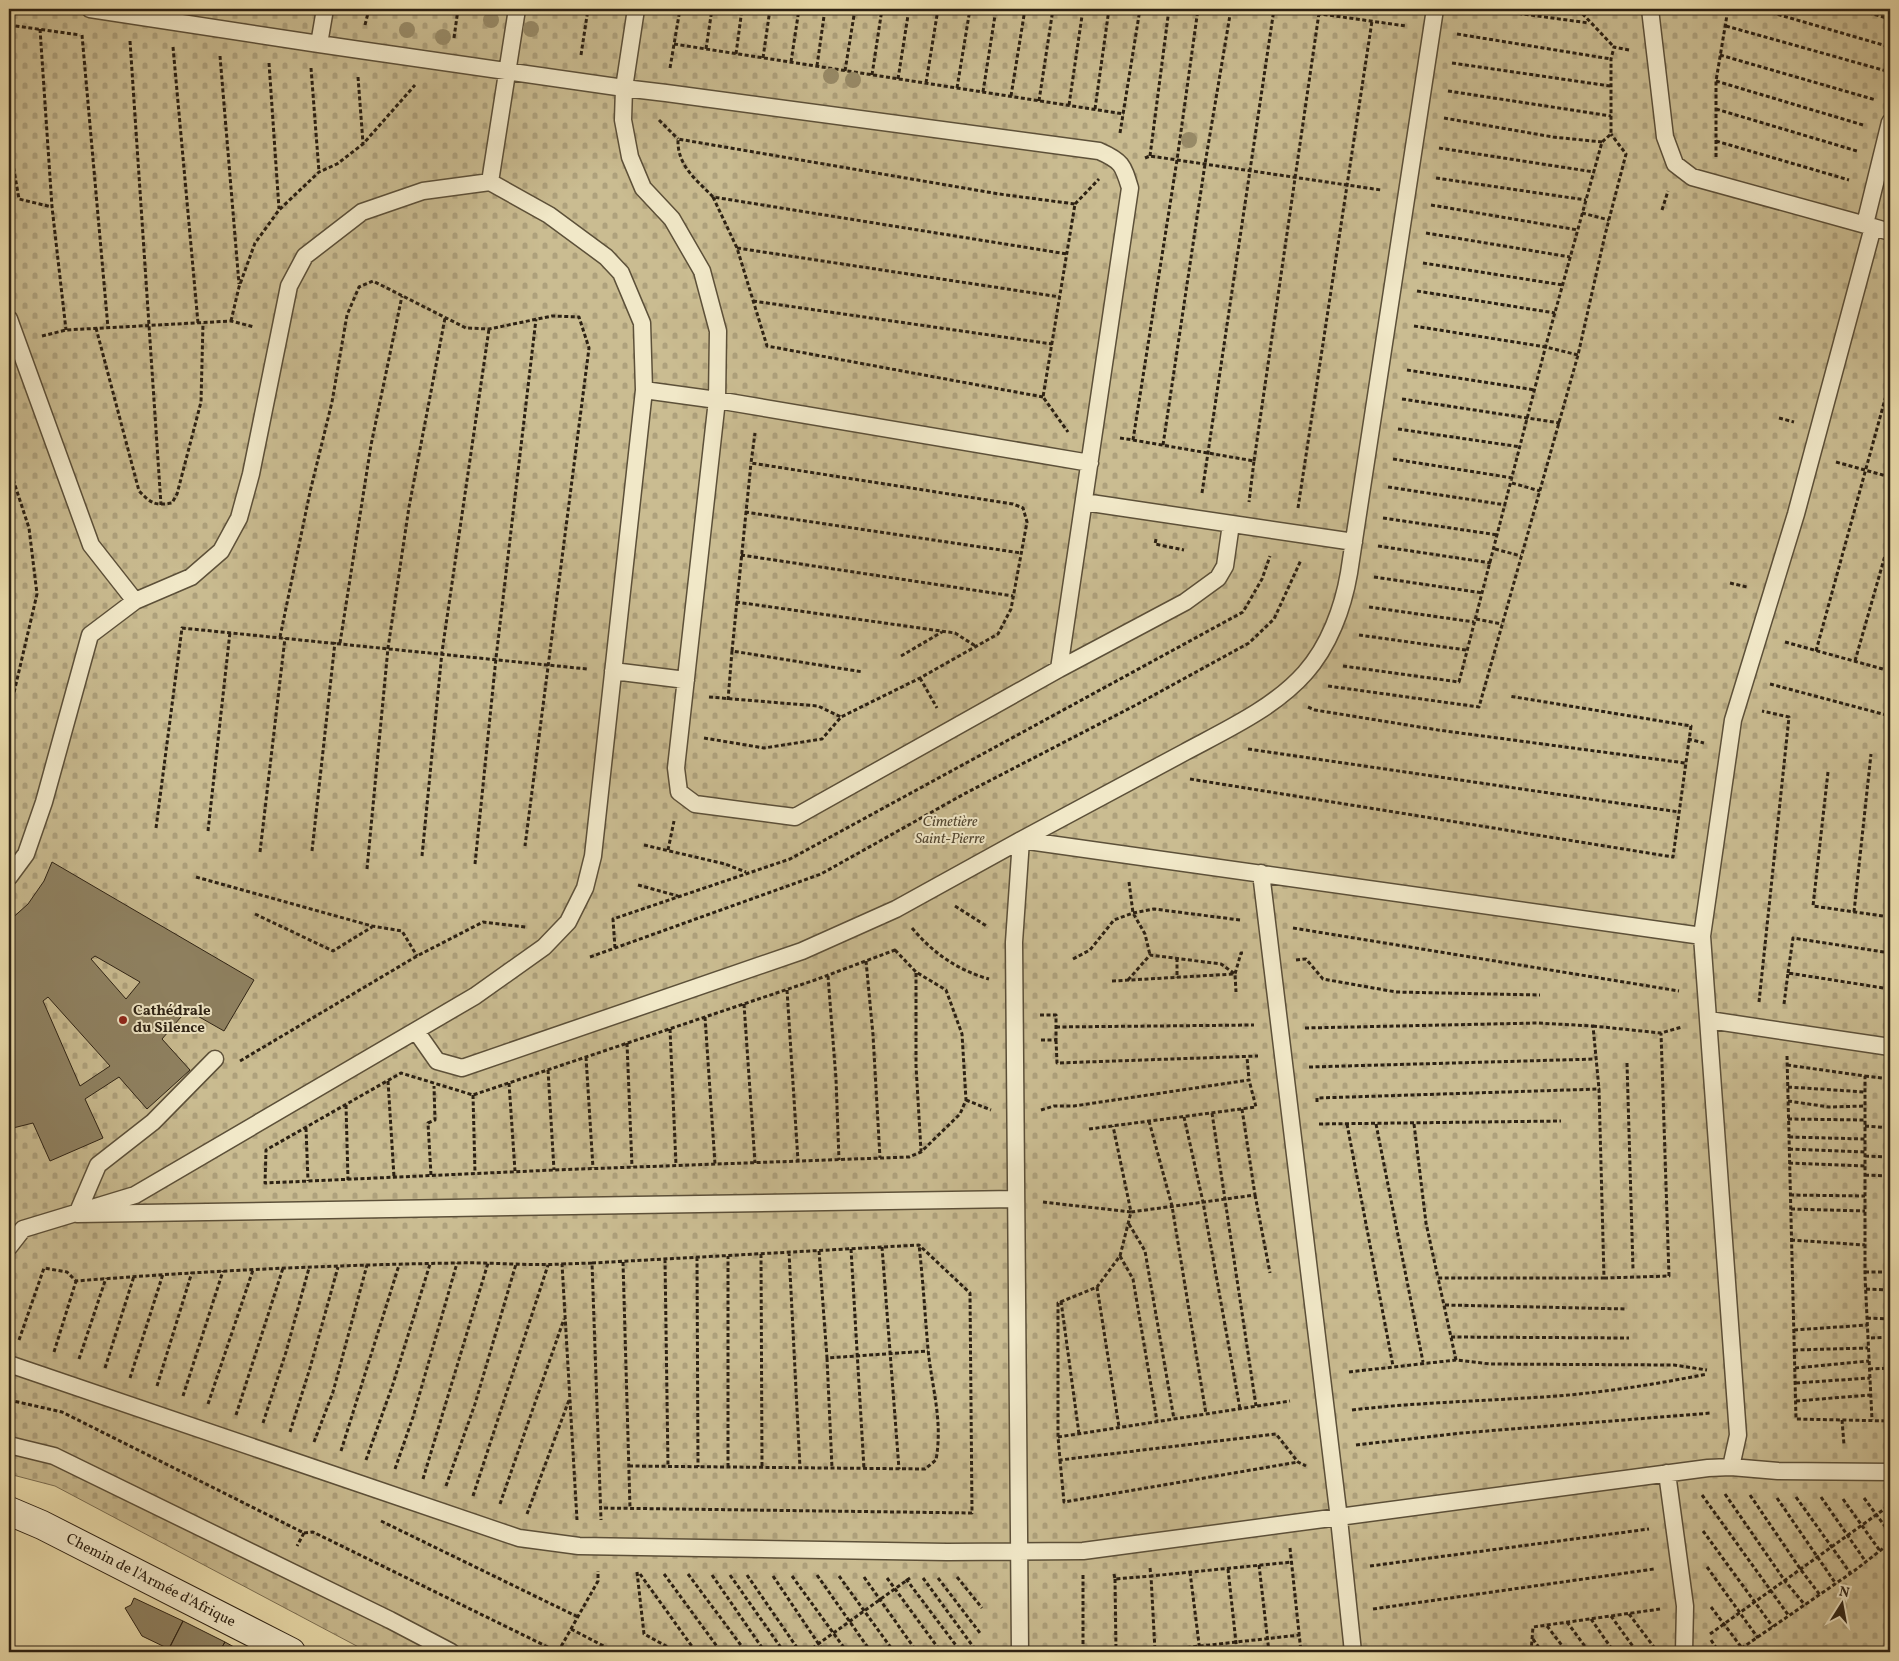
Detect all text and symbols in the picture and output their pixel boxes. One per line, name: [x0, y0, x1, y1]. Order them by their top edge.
park label: Cimetière Saint-Pierre: [915, 812, 985, 850]
place label: Cathédrale du Silence: [133, 1001, 211, 1039]
marker: Cathédrale du Silence: [117, 1014, 129, 1026]
street label: Chemin de l'Armée d'Afrique: [62, 1528, 239, 1633]
north arrow: [1816, 1578, 1866, 1628]
text: N: [1837, 1582, 1851, 1603]

